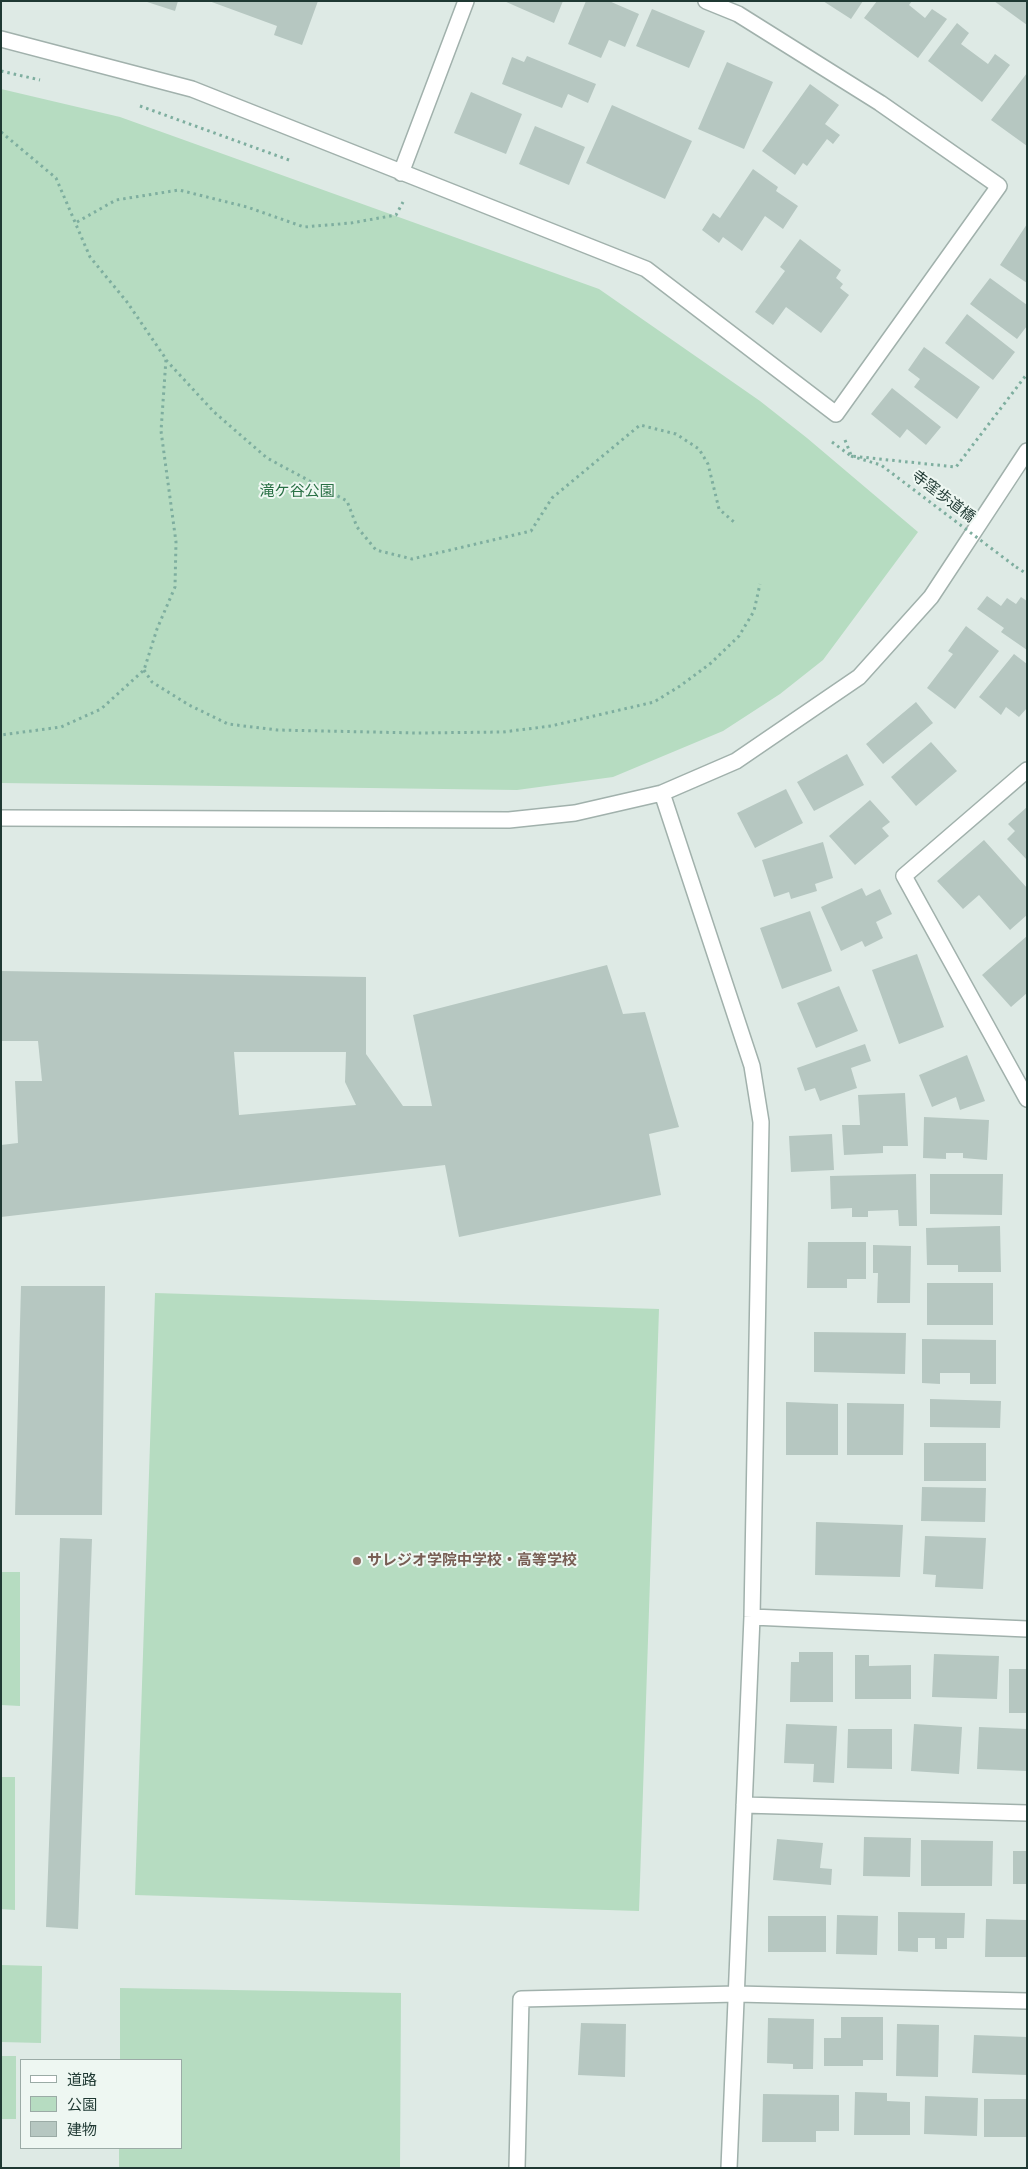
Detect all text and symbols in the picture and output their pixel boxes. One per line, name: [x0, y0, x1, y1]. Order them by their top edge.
street label: 寺窪歩道橋: [908, 467, 978, 527]
park label: 滝ケ谷公園: [260, 483, 334, 501]
place label: サレジオ学院中学校・高等学校: [367, 1552, 577, 1570]
marker: サレジオ学院中学校・高等学校: [351, 1555, 363, 1567]
legend: [20, 2059, 182, 2149]
text: 道路: [67, 2071, 97, 2089]
text: 公園: [67, 2096, 97, 2114]
text: 建物: [67, 2121, 97, 2139]

